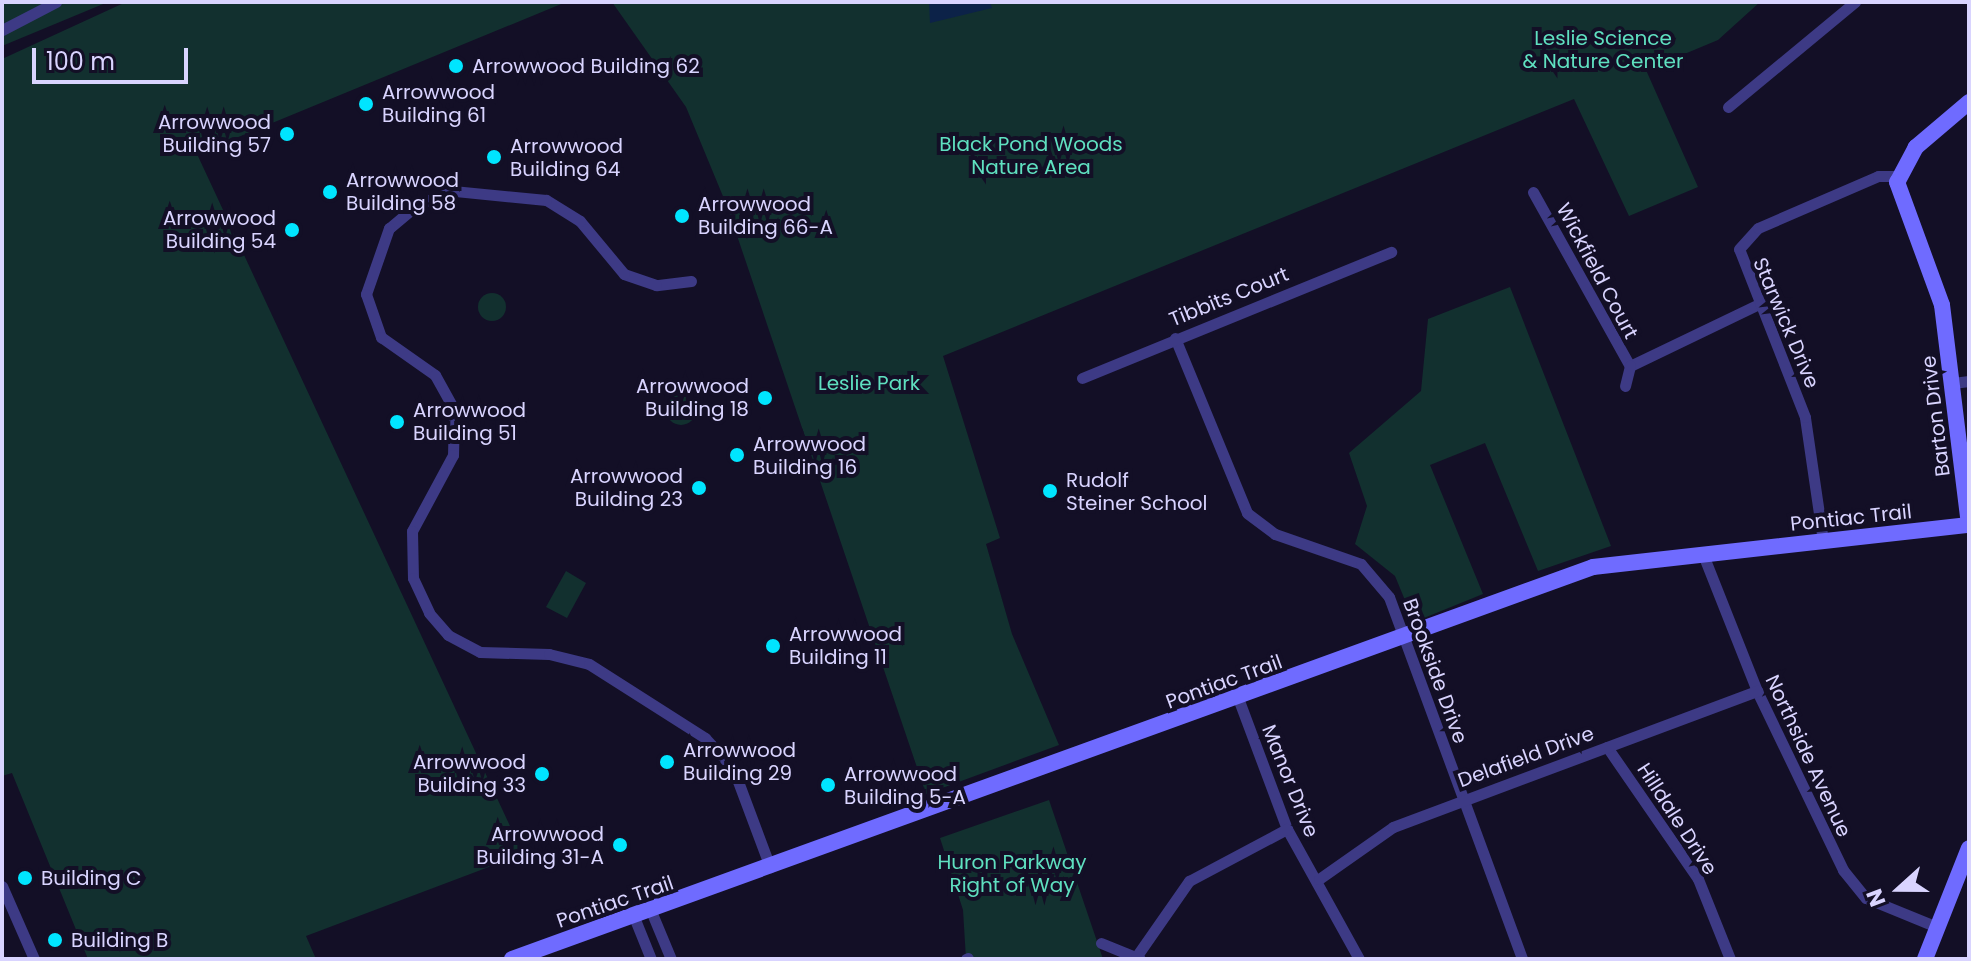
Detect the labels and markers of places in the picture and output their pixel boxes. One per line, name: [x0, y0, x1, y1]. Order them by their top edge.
place label: Arrowwood Building 62: [472, 54, 700, 78]
marker: Arrowwood Building 62: [447, 57, 465, 75]
place label: Arrowwood Building 61: [382, 80, 495, 127]
marker: Arrowwood Building 61: [357, 95, 375, 113]
place label: Arrowwood Building 57: [158, 110, 271, 157]
marker: Arrowwood Building 57: [278, 125, 296, 143]
place label: Arrowwood Building 64: [510, 134, 623, 181]
marker: Arrowwood Building 64: [485, 148, 503, 166]
place label: Arrowwood Building 58: [346, 168, 459, 215]
marker: Arrowwood Building 58: [321, 183, 339, 201]
place label: Arrowwood Building 66-A: [698, 192, 833, 239]
place label: Arrowwood Building 54: [163, 206, 276, 253]
marker: Arrowwood Building 66-A: [673, 207, 691, 225]
marker: Arrowwood Building 54: [283, 221, 301, 239]
place label: Arrowwood Building 18: [636, 374, 749, 421]
marker: Arrowwood Building 18: [756, 389, 774, 407]
place label: Arrowwood Building 51: [413, 398, 526, 445]
marker: Arrowwood Building 51: [388, 413, 406, 431]
place label: Arrowwood Building 16: [753, 432, 866, 479]
marker: Arrowwood Building 16: [728, 446, 746, 464]
place label: Arrowwood Building 23: [570, 464, 683, 511]
place label: Rudolf Steiner School: [1066, 468, 1208, 515]
marker: Arrowwood Building 23: [690, 479, 708, 497]
marker: Rudolf Steiner School: [1041, 482, 1059, 500]
place label: Arrowwood Building 11: [789, 622, 902, 669]
marker: Arrowwood Building 11: [764, 637, 782, 655]
place label: Arrowwood Building 29: [683, 738, 796, 785]
place label: Arrowwood Building 33: [413, 750, 526, 797]
marker: Arrowwood Building 29: [658, 753, 676, 771]
place label: Arrowwood Building 5-A: [844, 762, 966, 809]
marker: Arrowwood Building 33: [533, 765, 551, 783]
marker: Arrowwood Building 5-A: [819, 776, 837, 794]
place label: Arrowwood Building 31-A: [476, 822, 604, 869]
marker: Arrowwood Building 31-A: [611, 836, 629, 854]
place label: Building C: [41, 866, 141, 890]
marker: Building C: [16, 869, 34, 887]
place label: Building B: [71, 928, 168, 952]
marker: Building B: [46, 931, 64, 949]

